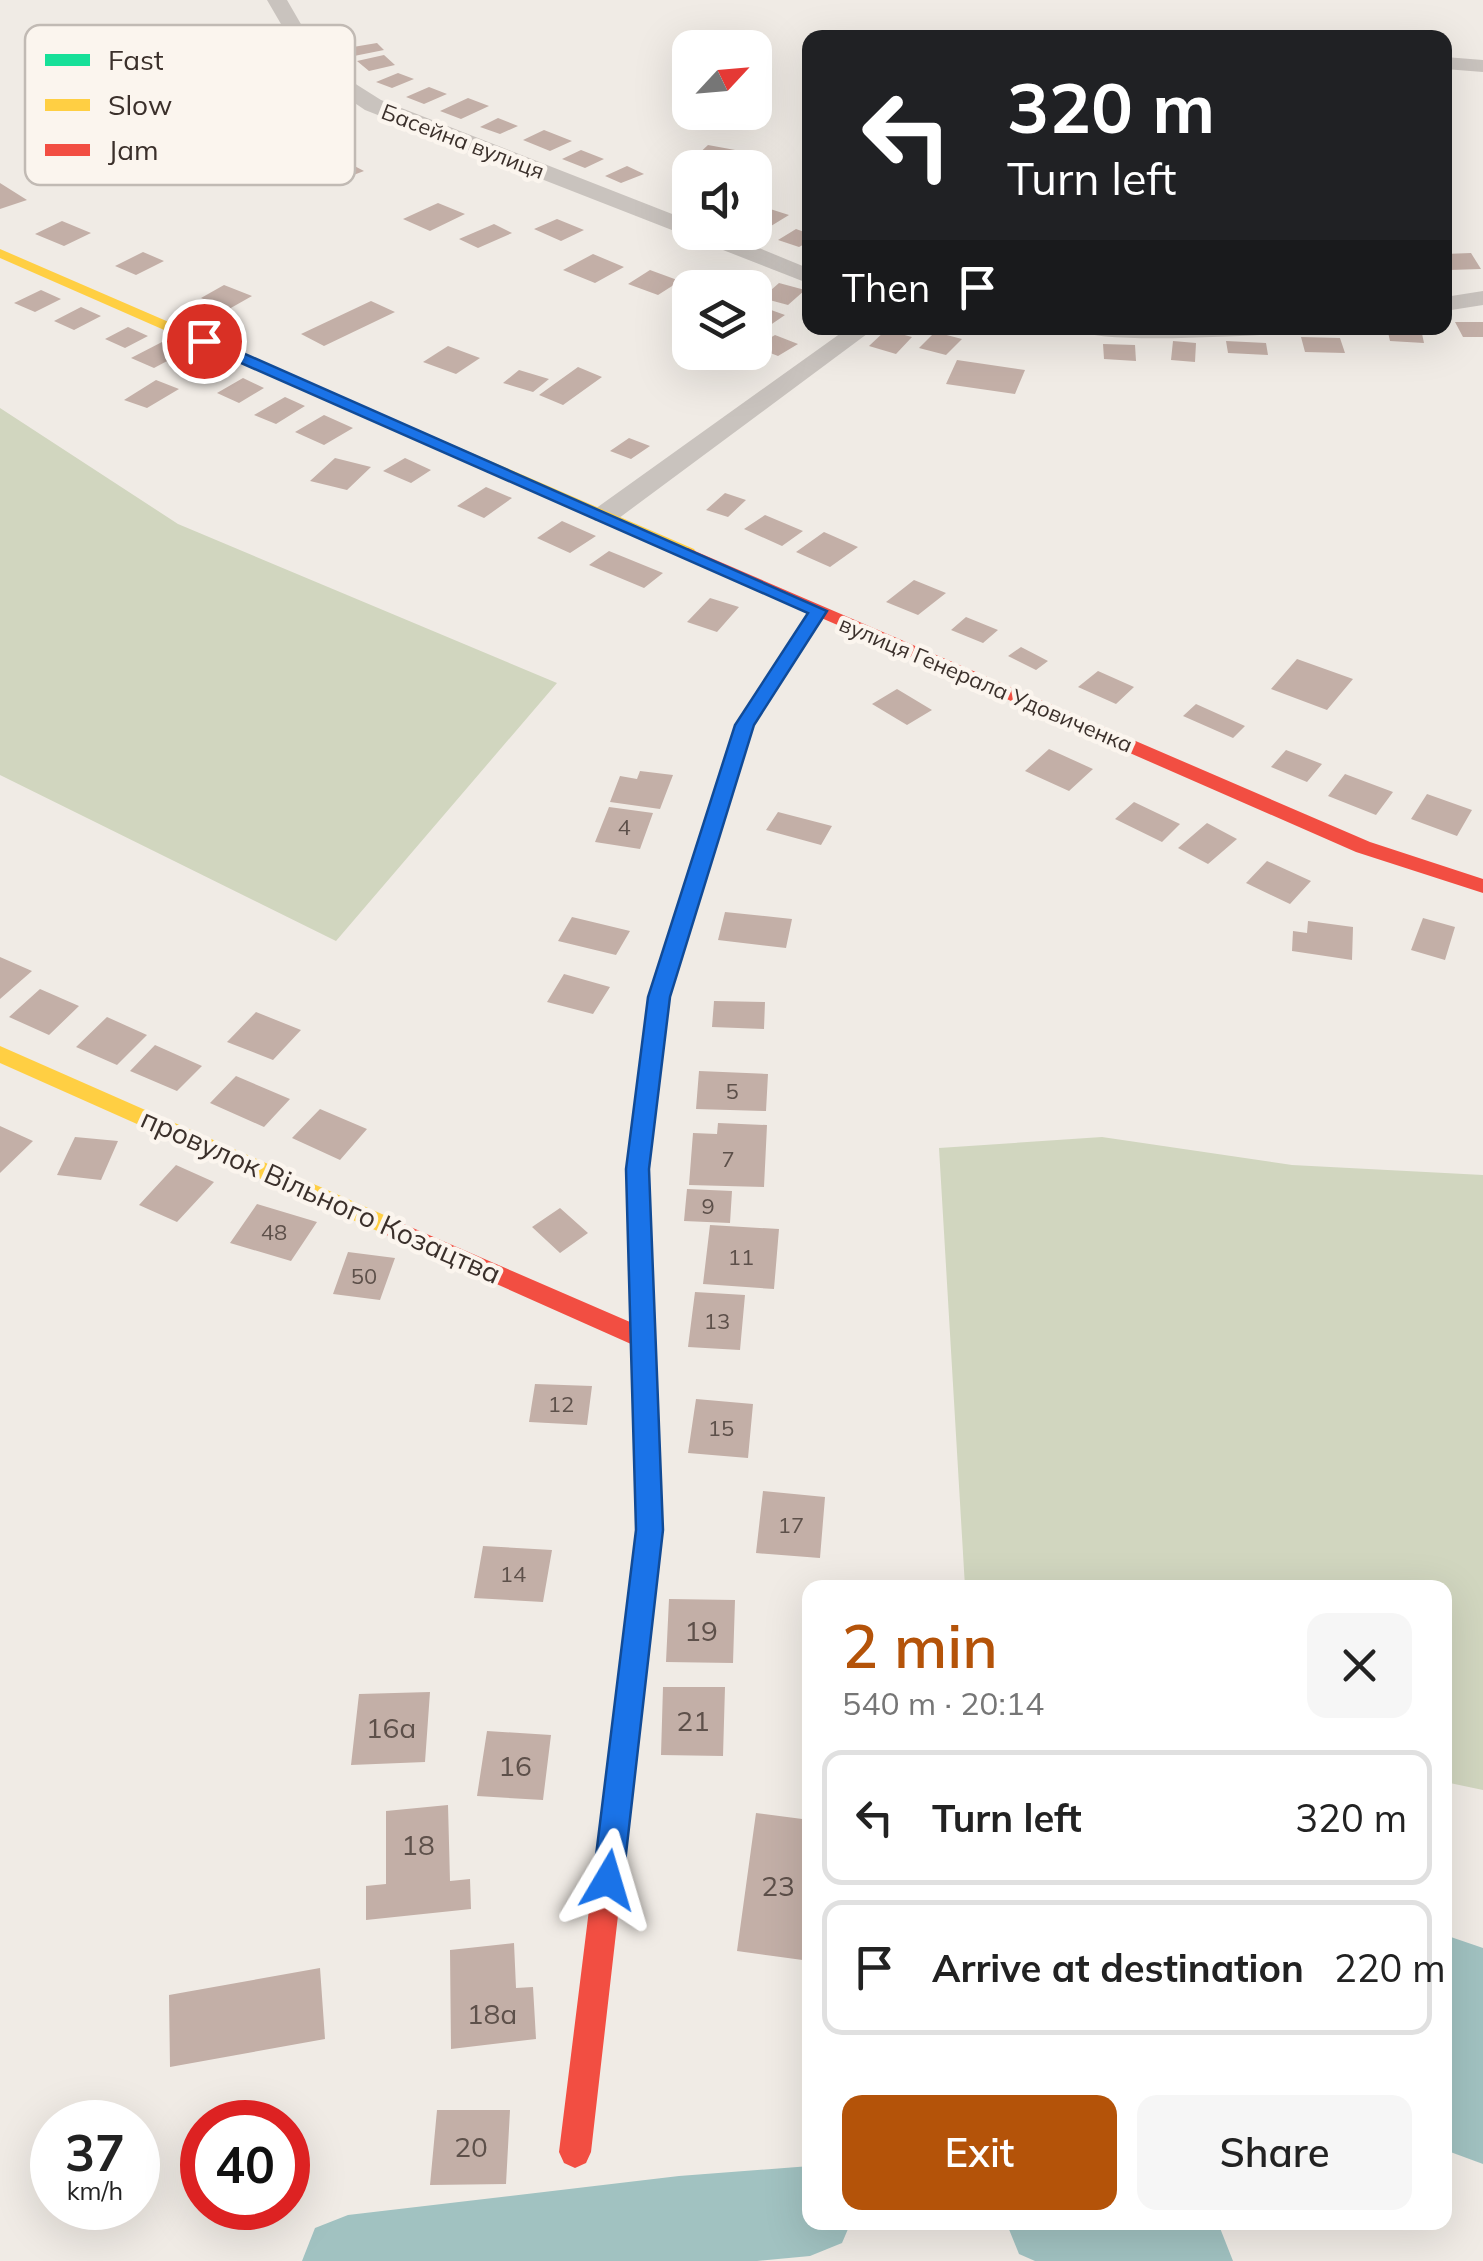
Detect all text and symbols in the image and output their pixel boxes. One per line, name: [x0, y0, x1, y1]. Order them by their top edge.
legend: [25, 25, 355, 185]
north arrow: [672, 30, 772, 130]
map controls: [672, 30, 772, 370]
text: Fast: [108, 42, 164, 77]
text: 320 m: [1007, 63, 1215, 151]
icon: left: [842, 70, 972, 200]
text: Slow: [108, 87, 172, 122]
street label: Басейна вулиця: [378, 97, 548, 185]
text: Jam: [108, 132, 159, 167]
button: sound: [672, 150, 772, 250]
text: Turn left: [1007, 150, 1176, 206]
icon: arrive: [950, 260, 1005, 315]
text: Then: [842, 264, 930, 312]
button: layers: [672, 270, 772, 370]
pin: [162, 299, 247, 384]
icon: arrive: [177, 314, 232, 369]
street label: вулиця Генерала Удовиченка: [835, 609, 1137, 759]
house number: 4: [617, 813, 631, 841]
house number: 5: [725, 1077, 739, 1105]
street label: провулок Вільного Козацтва: [136, 1100, 507, 1291]
house number: 7: [721, 1145, 735, 1173]
house number: 9: [701, 1192, 715, 1220]
house number: 48: [261, 1218, 287, 1246]
house number: 11: [728, 1243, 754, 1271]
house number: 50: [351, 1262, 377, 1290]
house number: 13: [704, 1307, 730, 1335]
house number: 12: [548, 1390, 574, 1418]
house number: 15: [708, 1414, 734, 1442]
house number: 17: [778, 1511, 804, 1539]
house number: 14: [500, 1560, 526, 1588]
text: 2 min: [842, 1608, 998, 1683]
house number: 19: [684, 1613, 718, 1648]
button: close: [1307, 1613, 1412, 1718]
text: 540 m · 20:14: [842, 1683, 1044, 1723]
house number: 21: [676, 1703, 710, 1738]
house number: 16а: [366, 1710, 416, 1745]
house number: 16: [498, 1748, 532, 1783]
icon: left: [847, 1790, 902, 1845]
text: Turn left: [932, 1794, 1082, 1842]
text: 320 m: [1295, 1794, 1407, 1842]
house number: 18: [401, 1827, 435, 1862]
position arrow: [556, 1828, 660, 1932]
house number: 23: [761, 1868, 795, 1903]
icon: arrive: [847, 1940, 902, 1995]
text: Arrive at destination: [932, 1944, 1304, 1992]
text: 220 m: [1334, 1944, 1446, 1992]
house number: 18а: [467, 1996, 517, 2031]
button: Exit: [842, 2095, 1117, 2210]
button: Share: [1137, 2095, 1412, 2210]
speed limit sign: 40: [180, 2100, 310, 2230]
text: 37: [65, 2121, 125, 2184]
house number: 20: [454, 2129, 488, 2164]
text: km/h: [67, 2175, 123, 2206]

